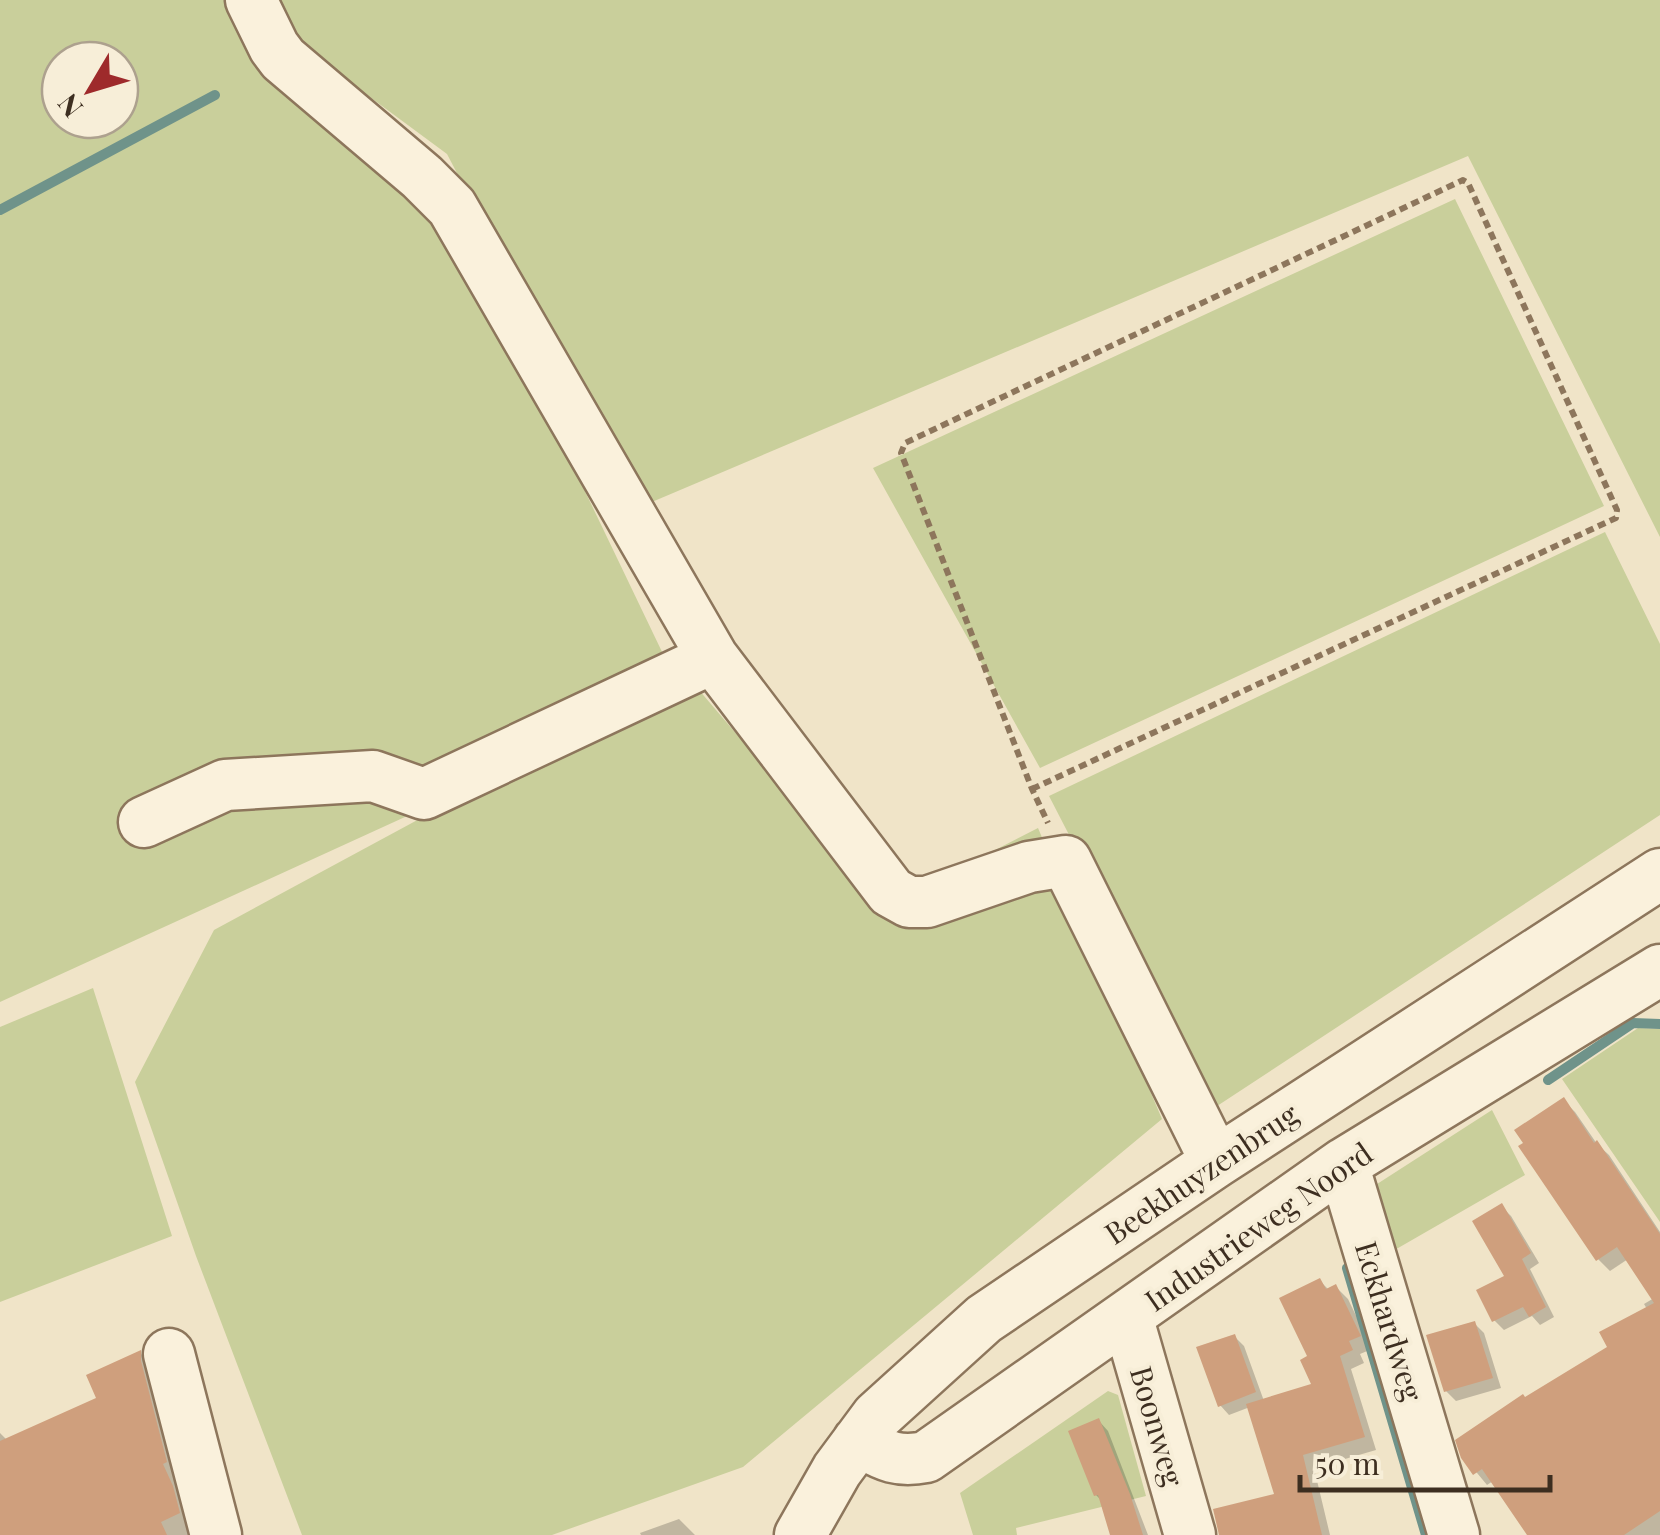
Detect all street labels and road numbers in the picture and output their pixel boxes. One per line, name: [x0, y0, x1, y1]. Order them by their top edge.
street label: Beekhuyzenbrug: [1096, 1093, 1306, 1253]
street label: Industrieweg Noord: [1136, 1132, 1380, 1320]
street label: Eckhardweg: [1347, 1236, 1433, 1406]
street label: Boonweg: [1122, 1361, 1194, 1491]

